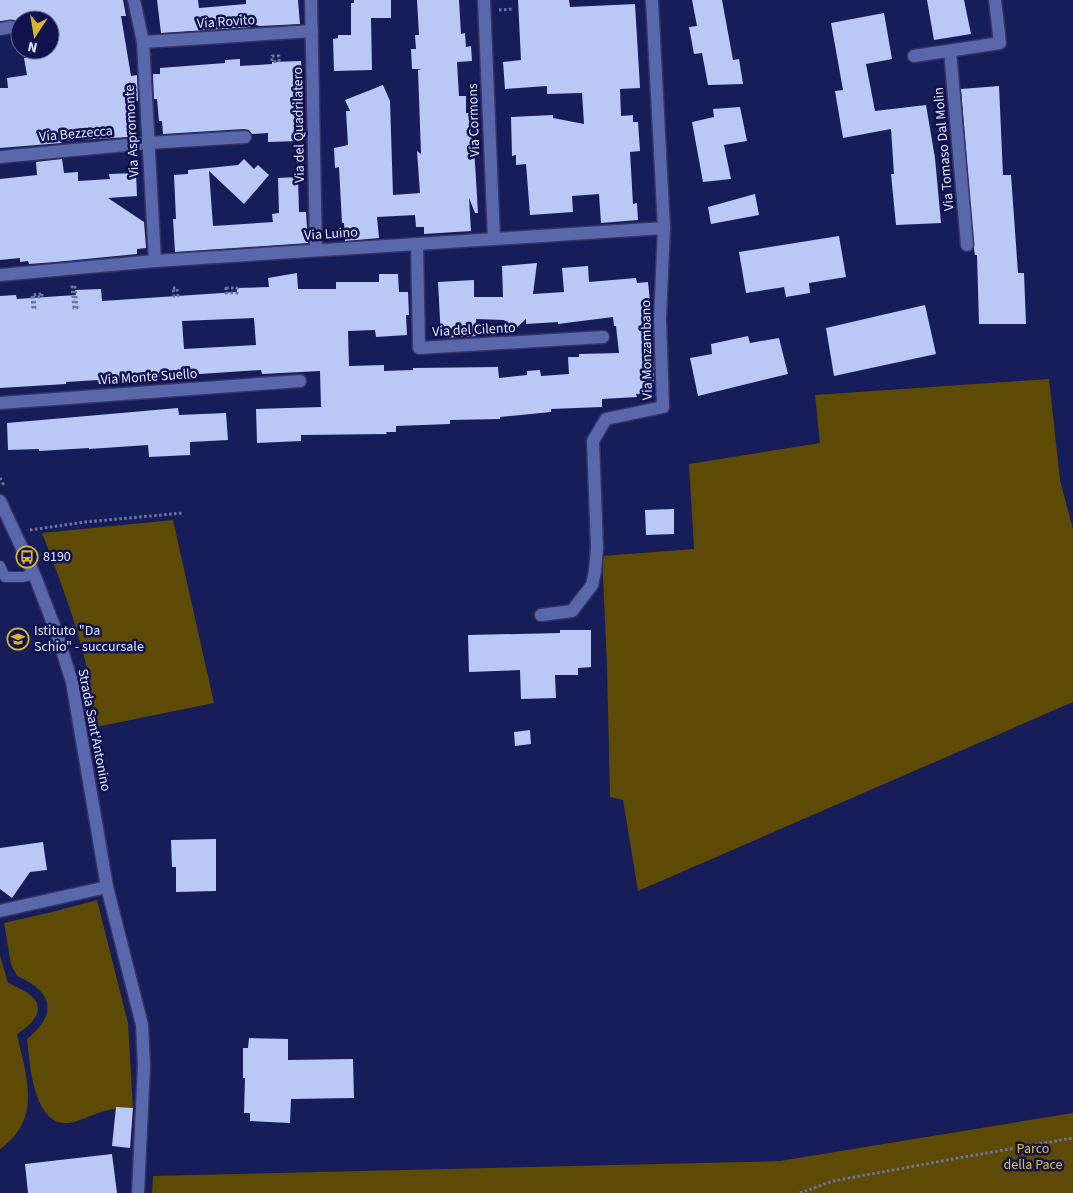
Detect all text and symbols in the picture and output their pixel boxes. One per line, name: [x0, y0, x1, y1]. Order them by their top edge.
north arrow: [10, 10, 60, 60]
street label: Via Rovito: [196, 10, 256, 34]
text: N: [26, 36, 39, 57]
street label: Via del Quadrilatero: [288, 67, 310, 183]
street label: Via Cormons: [463, 83, 485, 157]
street label: Via Aspromonte: [120, 84, 144, 178]
street label: Via Tomaso Dal Molin: [929, 86, 959, 212]
street label: Via Bezzecca: [38, 121, 114, 147]
street label: Via Luino: [304, 222, 358, 246]
street label: Via Monzambano: [636, 300, 658, 400]
street label: Via del Cilento: [432, 318, 516, 342]
street label: Via Monte Suello: [100, 364, 198, 390]
bus stop icon: 8190: [15, 545, 39, 569]
place label: 8190: [43, 547, 71, 567]
place label: Istituto "Da Schio" - succursale: [34, 621, 144, 657]
school or university icon: Istituto "Da Schio" - succursale: [6, 627, 30, 651]
street label: Strada Sant'Antonino: [72, 667, 116, 793]
park label: Parco della Pace: [1003, 1139, 1063, 1175]

